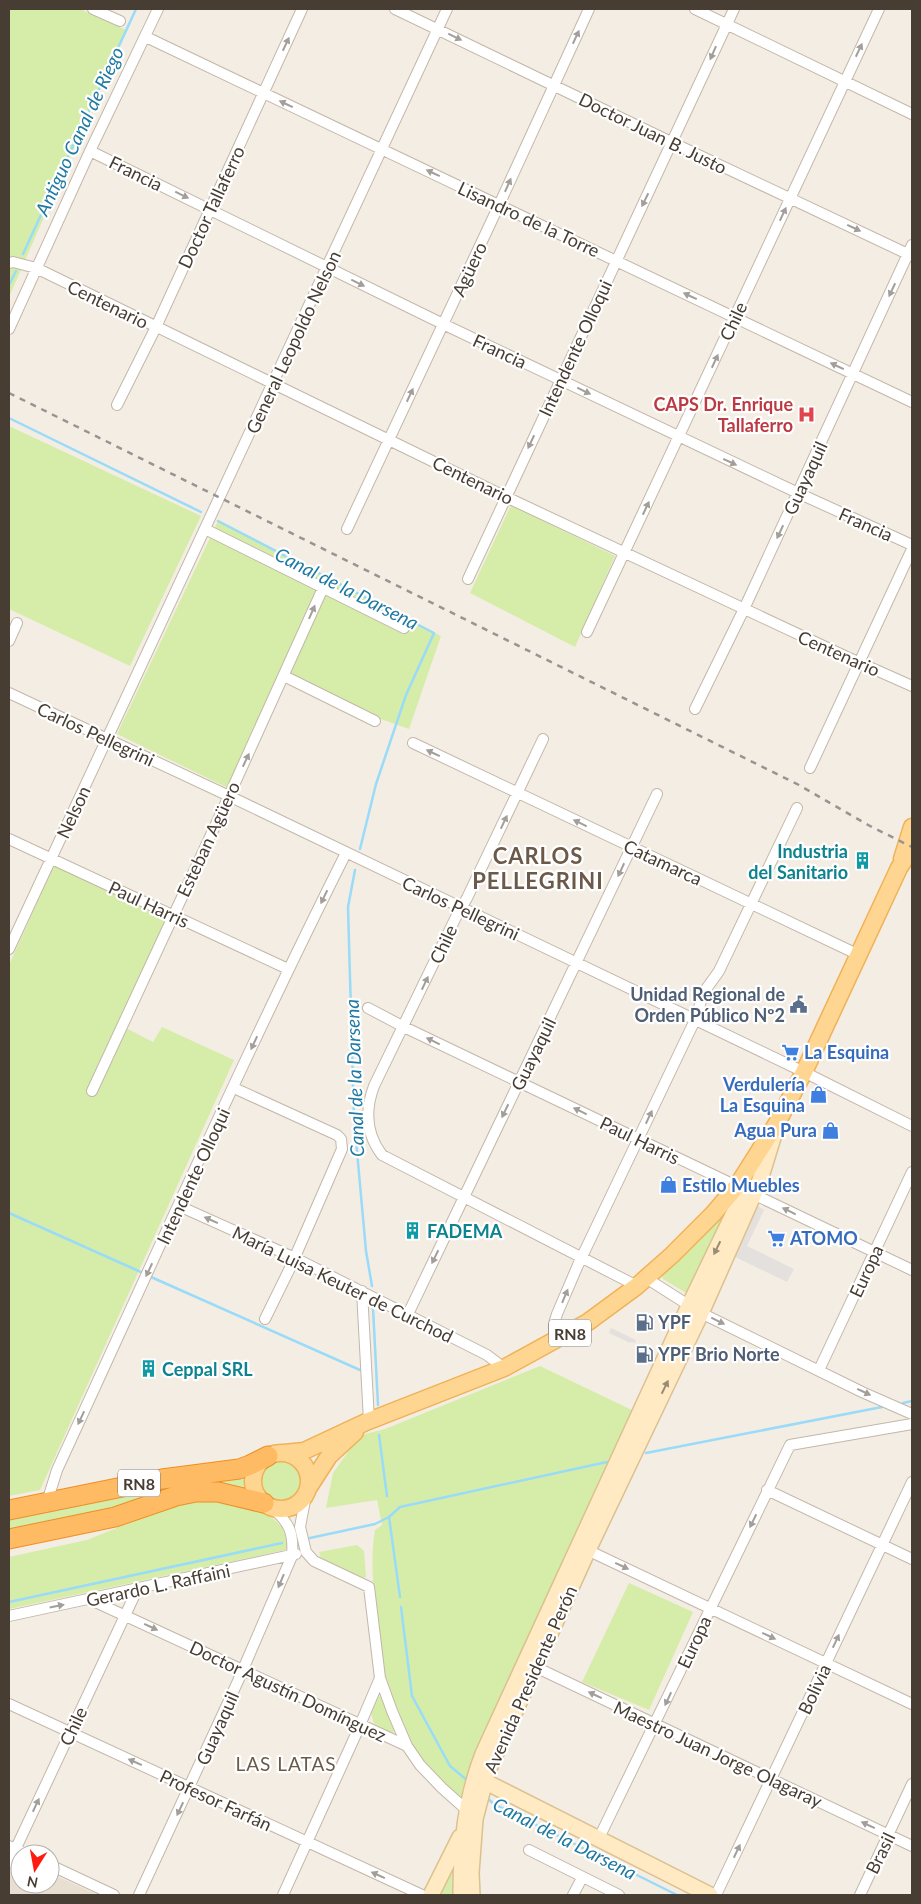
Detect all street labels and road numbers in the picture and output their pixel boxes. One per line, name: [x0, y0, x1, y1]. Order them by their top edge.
street label: Doctor Juan B. Justo: [575, 88, 731, 178]
street label: Doctor Tallaferro: [173, 142, 249, 272]
street label: Francia: [106, 151, 166, 195]
street label: Lisandro de la Torre: [455, 177, 603, 261]
street label: Agüero: [447, 238, 491, 300]
street label: General Leopoldo Nelson: [241, 247, 345, 437]
street label: Centenario: [64, 275, 152, 333]
street label: Intendente Olloqui: [534, 276, 616, 420]
street label: Chile: [715, 298, 751, 344]
street label: Francia: [470, 329, 530, 373]
street label: Guayaquil: [778, 438, 832, 518]
street label: Centenario: [429, 451, 517, 509]
street label: Francia: [836, 502, 896, 546]
street label: Centenario: [795, 625, 883, 681]
street label: Carlos Pellegrini: [34, 697, 158, 771]
street label: Esteban Agüero: [172, 778, 244, 900]
street label: Nelson: [51, 782, 95, 842]
street label: Catamarca: [620, 834, 706, 890]
street label: Carlos Pellegrini: [399, 871, 523, 945]
street label: Paul Harris: [105, 876, 193, 932]
street label: Chile: [425, 921, 461, 967]
street label: Guayaquil: [506, 1014, 560, 1094]
street label: Intendente Olloqui: [152, 1104, 234, 1248]
street label: Paul Harris: [597, 1111, 684, 1169]
street label: María Luisa Keuter de Curchod: [229, 1221, 457, 1347]
street label: Europa: [844, 1241, 888, 1301]
road number: RN8: [549, 1320, 591, 1346]
road number: RN8: [118, 1470, 160, 1496]
street label: Gerardo L. Raffaini: [84, 1559, 232, 1611]
street label: Avenida Presidente Perón: [479, 1582, 581, 1776]
street label: Europa: [672, 1612, 716, 1672]
street label: Doctor Agustín Domínguez: [186, 1636, 390, 1746]
street label: Bolivia: [793, 1660, 835, 1718]
street label: Guayaquil: [191, 1688, 243, 1768]
street label: Maestro Juan Jorge Olagaray: [610, 1696, 826, 1812]
street label: Chile: [55, 1703, 91, 1749]
street label: Profesor Farfán: [157, 1765, 275, 1835]
street label: Brasil: [861, 1829, 899, 1877]

